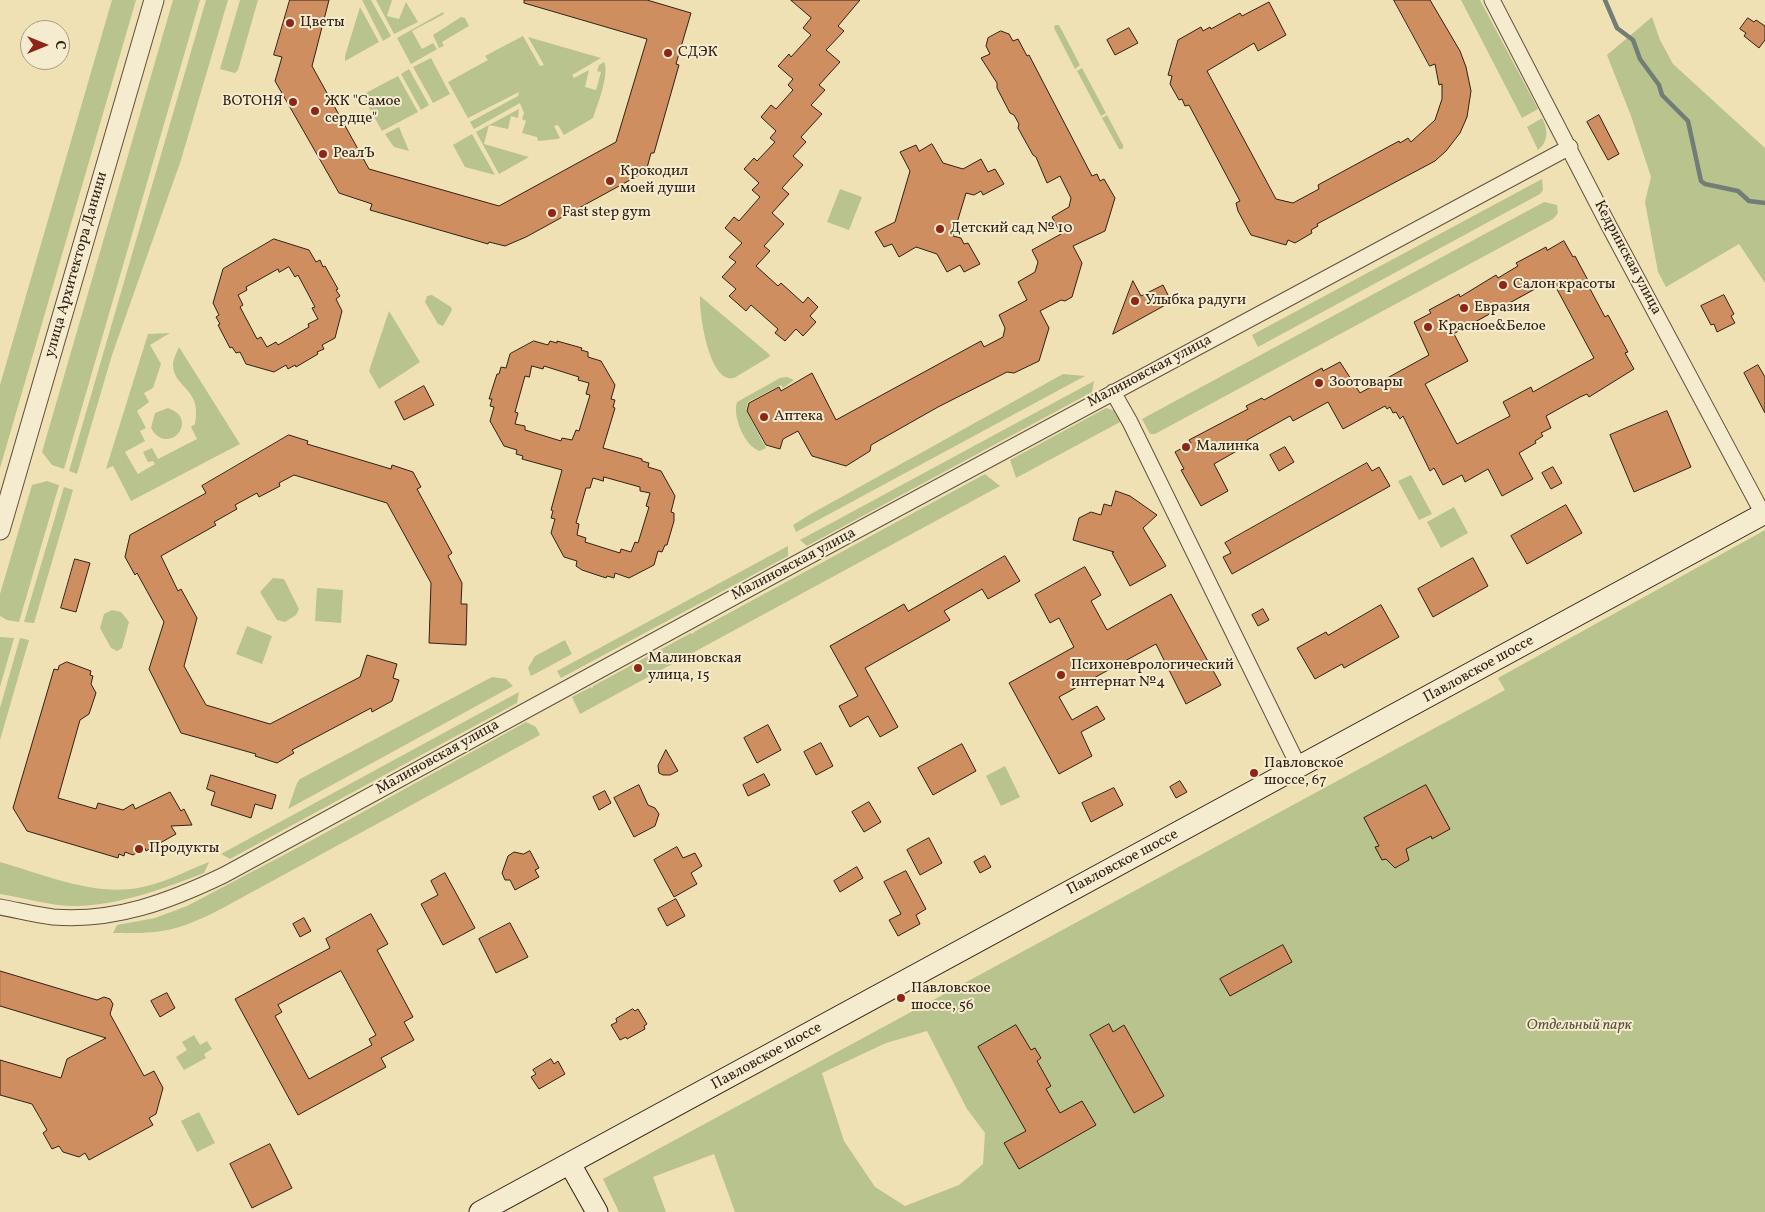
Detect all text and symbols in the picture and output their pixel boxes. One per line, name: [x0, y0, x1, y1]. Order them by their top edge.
place label: Цветы: [300, 14, 345, 32]
marker: Цветы: [284, 17, 296, 29]
north arrow: [20, 20, 70, 70]
text: С: [50, 40, 69, 50]
place label: СДЭК: [678, 44, 718, 62]
marker: СДЭК: [662, 47, 674, 59]
place label: ВОТОНЯ: [222, 93, 283, 111]
place label: ЖК "Самое сердце": [325, 93, 401, 128]
marker: ВОТОНЯ: [287, 96, 299, 108]
marker: ЖК "Самое сердце": [309, 105, 321, 117]
place label: РеалЪ: [333, 145, 375, 163]
marker: РеалЪ: [317, 148, 329, 160]
place label: Крокодил моей души: [620, 163, 696, 198]
street label: улица Архитектора Данини: [42, 170, 112, 360]
marker: Крокодил моей души: [604, 175, 616, 187]
street label: Кедринская улица: [1589, 198, 1665, 318]
place label: Fast step gym: [562, 204, 651, 222]
marker: Fast step gym: [546, 207, 558, 219]
place label: Детский сад № 10: [950, 220, 1072, 238]
marker: Детский сад № 10: [934, 223, 946, 235]
place label: Салон красоты: [1513, 276, 1615, 294]
marker: Салон красоты: [1497, 279, 1509, 291]
place label: Улыбка радуги: [1145, 292, 1246, 310]
marker: Улыбка радуги: [1129, 295, 1141, 307]
place label: Евразия: [1474, 299, 1530, 317]
marker: Евразия: [1458, 302, 1470, 314]
place label: Красное&Белое: [1438, 318, 1546, 336]
marker: Красное&Белое: [1422, 321, 1434, 333]
street label: Малиновская улица: [1085, 332, 1215, 412]
place label: Зоотовары: [1329, 374, 1403, 392]
marker: Зоотовары: [1313, 377, 1325, 389]
place label: Аптека: [774, 408, 823, 426]
marker: Аптека: [758, 411, 770, 423]
place label: Малинка: [1196, 438, 1259, 456]
marker: Малинка: [1180, 441, 1192, 453]
street label: Малиновская улица: [729, 525, 859, 605]
street label: Павловское шоссе: [1421, 632, 1537, 708]
place label: Малиновская улица, 15: [648, 650, 741, 685]
place label: Психоневрологический интернат №4: [1071, 657, 1234, 692]
marker: Малиновская улица, 15: [632, 662, 644, 674]
marker: Психоневрологический интернат №4: [1055, 669, 1067, 681]
street label: Малиновская улица: [373, 717, 503, 799]
place label: Павловское шоссе, 67: [1264, 755, 1344, 790]
marker: Павловское шоссе, 67: [1248, 767, 1260, 779]
street label: Павловское шоссе: [1064, 826, 1182, 900]
place label: Продукты: [149, 840, 219, 858]
marker: Продукты: [133, 843, 145, 855]
place label: Павловское шоссе, 56: [911, 980, 991, 1015]
marker: Павловское шоссе, 56: [895, 992, 907, 1004]
park label: Отдельный парк: [1527, 1017, 1631, 1035]
street label: Павловское шоссе: [709, 1019, 825, 1095]

